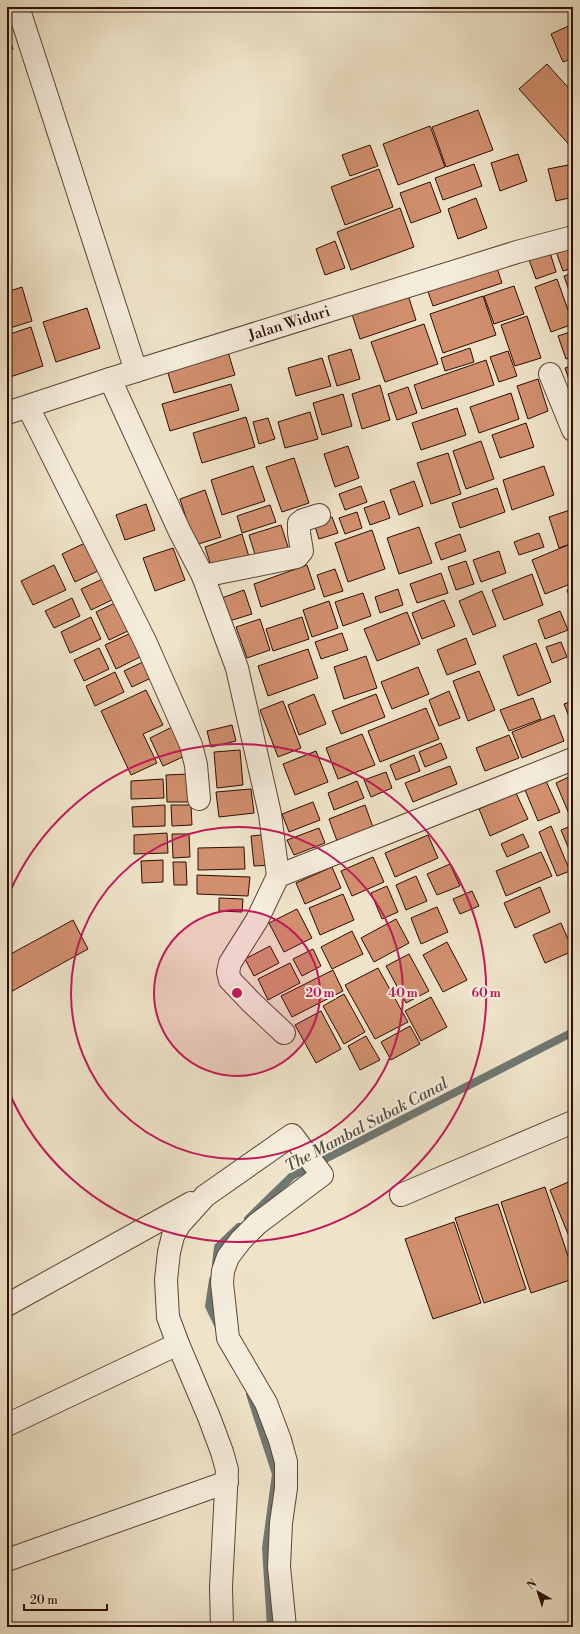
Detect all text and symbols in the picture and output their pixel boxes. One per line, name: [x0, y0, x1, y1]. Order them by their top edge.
street label: Jalan Widuri: [245, 302, 333, 346]
centre of rings: [230, 986, 244, 1000]
text: 20 m: [305, 986, 335, 1001]
text: 40 m: [388, 986, 418, 1001]
text: 60 m: [471, 986, 501, 1001]
water label: The Mambal Subak Canal: [281, 1073, 452, 1176]
north arrow: [518, 1572, 558, 1612]
text: N: [525, 1577, 540, 1593]
scale bar: [24, 1586, 107, 1612]
text: 20 m: [30, 1593, 58, 1608]

